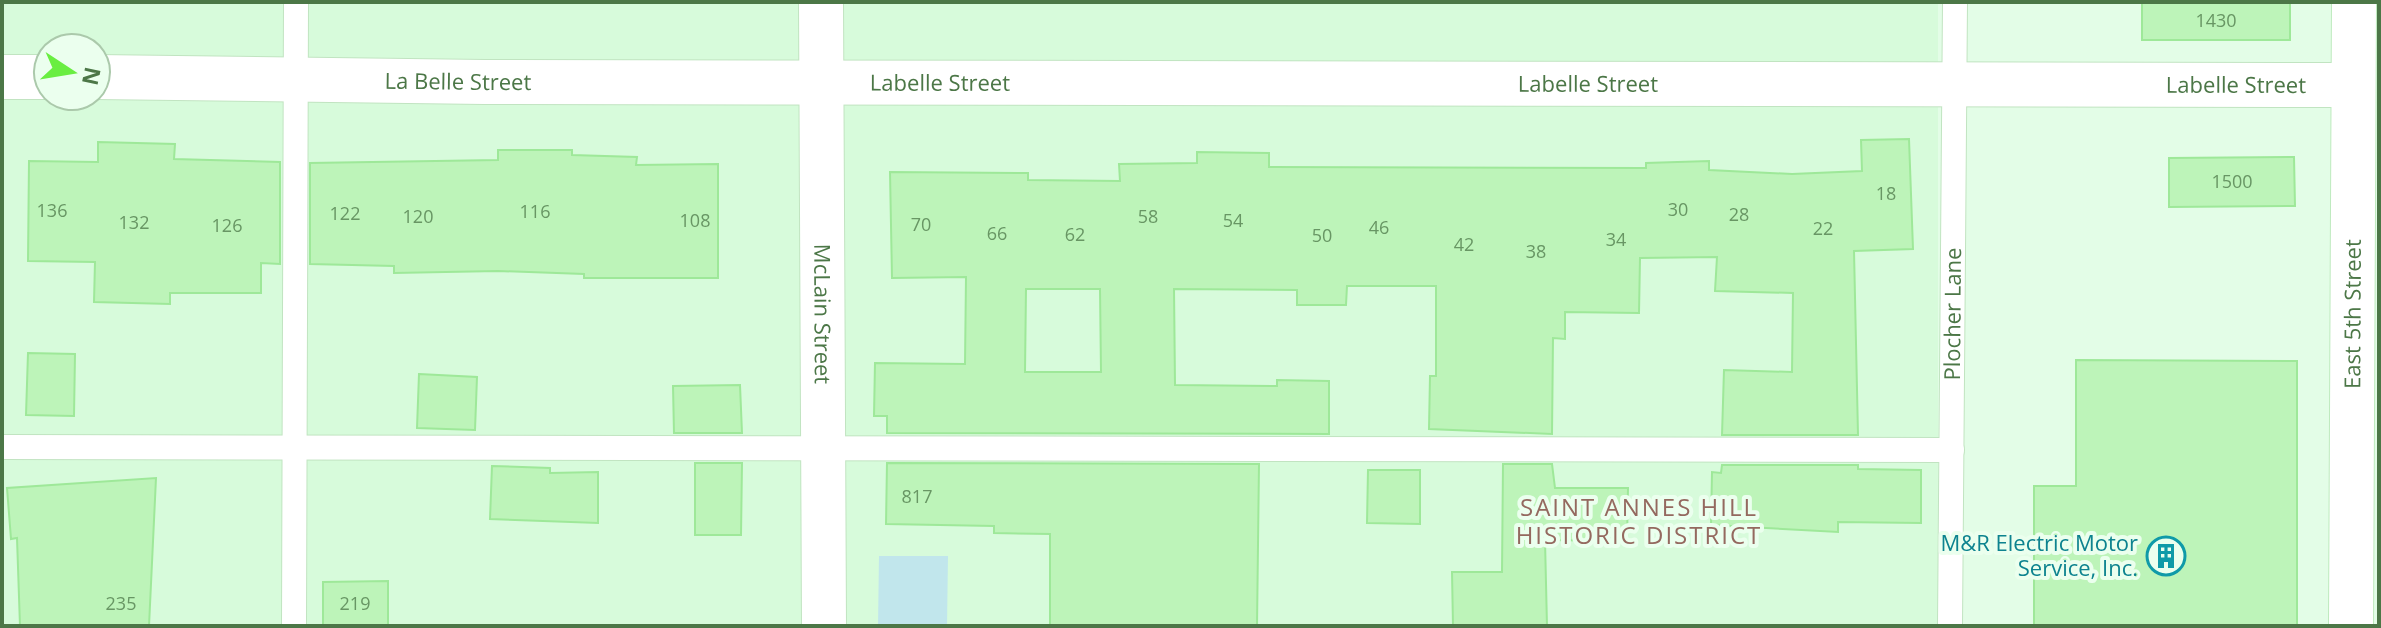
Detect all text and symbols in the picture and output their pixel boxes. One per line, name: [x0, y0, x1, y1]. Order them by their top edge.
house number: 1430: [2195, 8, 2237, 32]
north arrow: [32, 32, 112, 112]
text: N: [76, 64, 109, 88]
street label: La Belle Street: [384, 65, 532, 96]
street label: Labelle Street: [870, 67, 1010, 97]
street label: Labelle Street: [1518, 68, 1658, 98]
street label: Labelle Street: [2166, 69, 2306, 99]
house number: 1500: [2211, 169, 2253, 193]
house number: 18: [1876, 181, 1896, 205]
house number: 30: [1668, 197, 1688, 221]
house number: 136: [37, 198, 67, 222]
house number: 116: [520, 199, 550, 223]
house number: 122: [330, 201, 360, 225]
house number: 28: [1729, 202, 1749, 226]
house number: 120: [403, 204, 433, 228]
house number: 58: [1138, 204, 1158, 228]
house number: 108: [680, 208, 710, 232]
house number: 54: [1223, 208, 1243, 232]
house number: 132: [119, 210, 149, 234]
house number: 70: [911, 212, 931, 236]
house number: 126: [212, 213, 242, 237]
house number: 46: [1369, 215, 1389, 239]
house number: 22: [1813, 216, 1833, 240]
house number: 66: [987, 221, 1007, 245]
house number: 62: [1065, 222, 1085, 246]
house number: 50: [1312, 223, 1332, 247]
house number: 34: [1606, 227, 1626, 251]
house number: 42: [1454, 232, 1474, 256]
house number: 38: [1526, 239, 1546, 263]
street label: East 5th Street: [2336, 239, 2367, 389]
street label: McLain Street: [808, 244, 839, 384]
street label: Plocher Lane: [1936, 248, 1967, 380]
house number: 817: [902, 484, 932, 508]
district label: SAINT ANNES HILL HISTORIC DISTRICT: [1516, 490, 1762, 551]
place label: M&R Electric Motor Service, Inc.: [1940, 527, 2138, 582]
building icon: M&R Electric Motor Service, Inc.: [2145, 535, 2187, 577]
house number: 235: [106, 591, 136, 615]
house number: 219: [340, 591, 370, 615]

